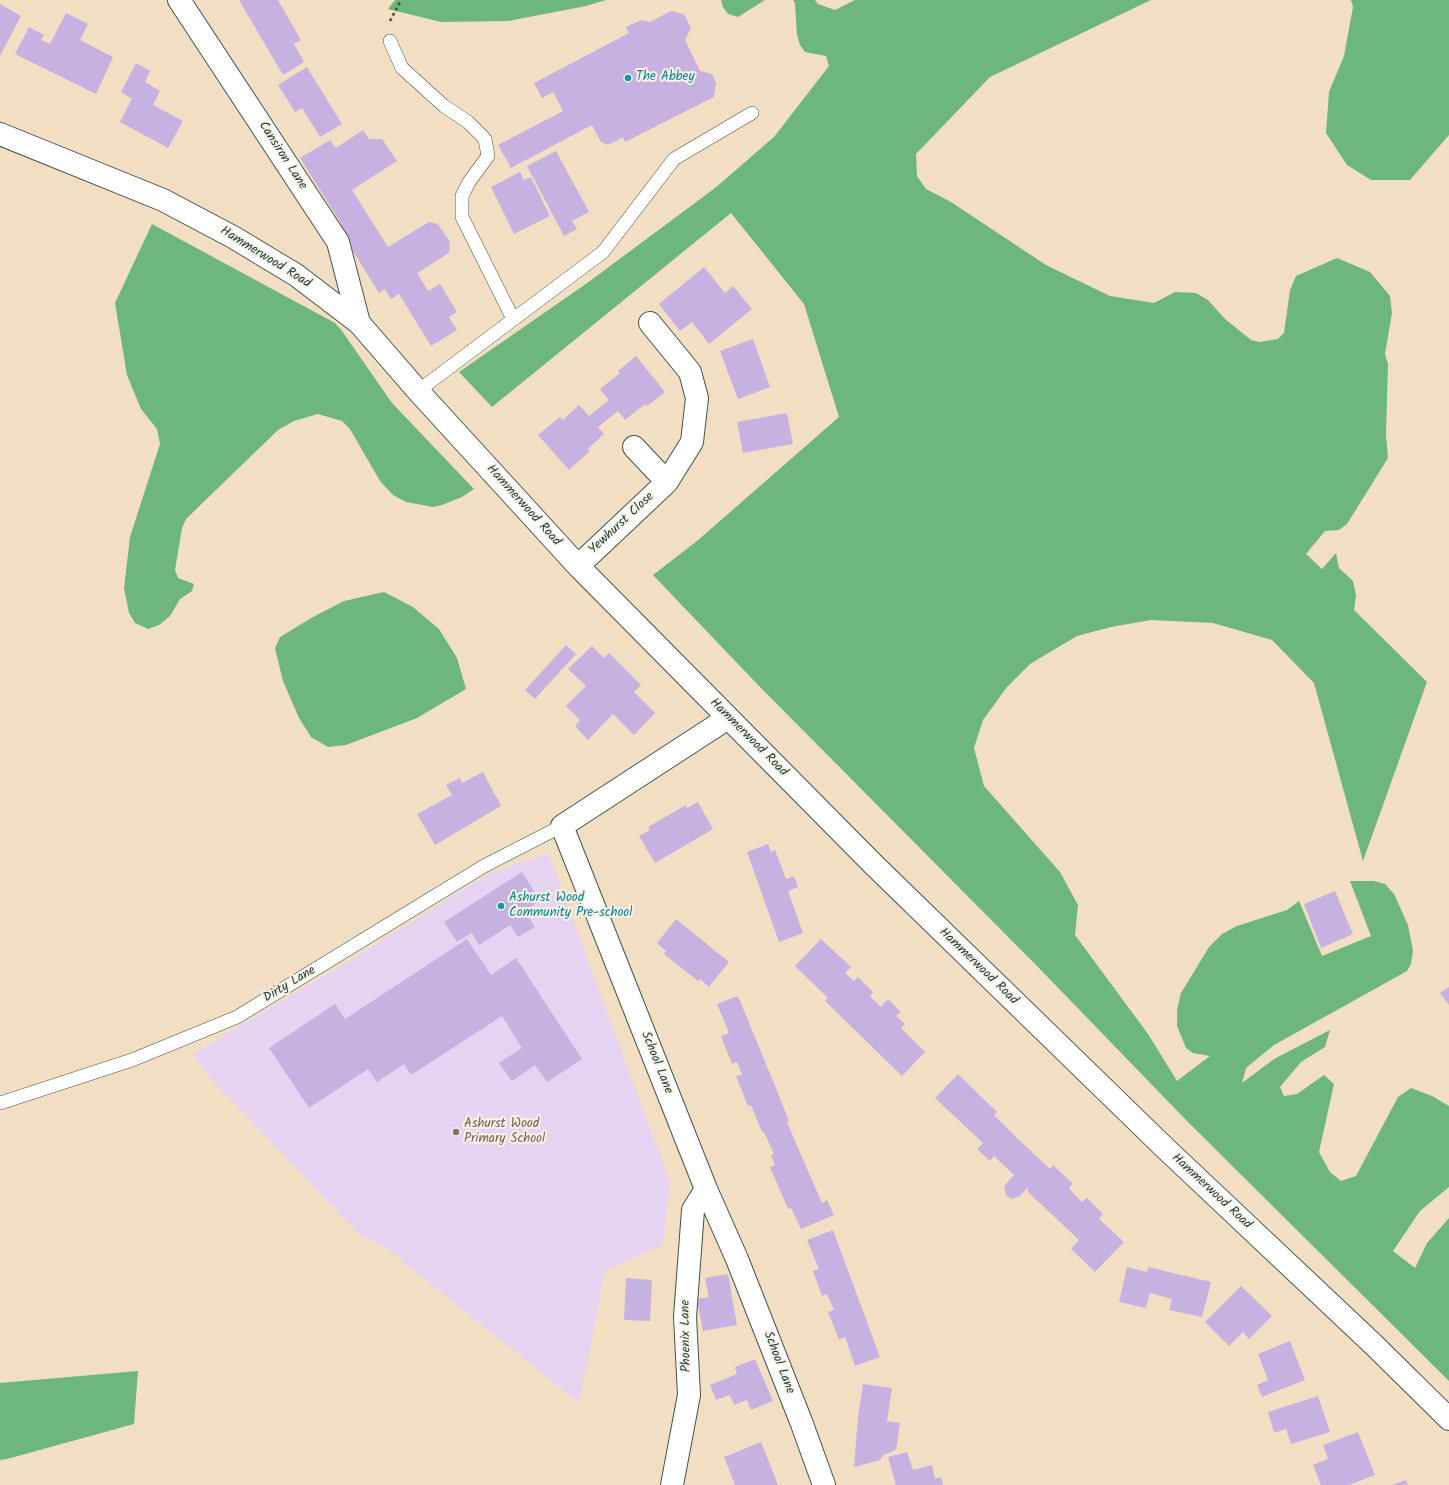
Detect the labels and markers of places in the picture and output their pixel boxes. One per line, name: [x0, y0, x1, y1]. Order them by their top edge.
place label: The Abbey: [636, 70, 694, 86]
marker: The Abbey: [623, 73, 633, 83]
place label: Ashurst Wood Community Pre-school: [509, 891, 632, 922]
marker: Ashurst Wood Community Pre-school: [496, 901, 506, 911]
place label: Ashurst Wood Primary School: [464, 1117, 545, 1148]
marker: Ashurst Wood Primary School: [451, 1127, 461, 1137]

